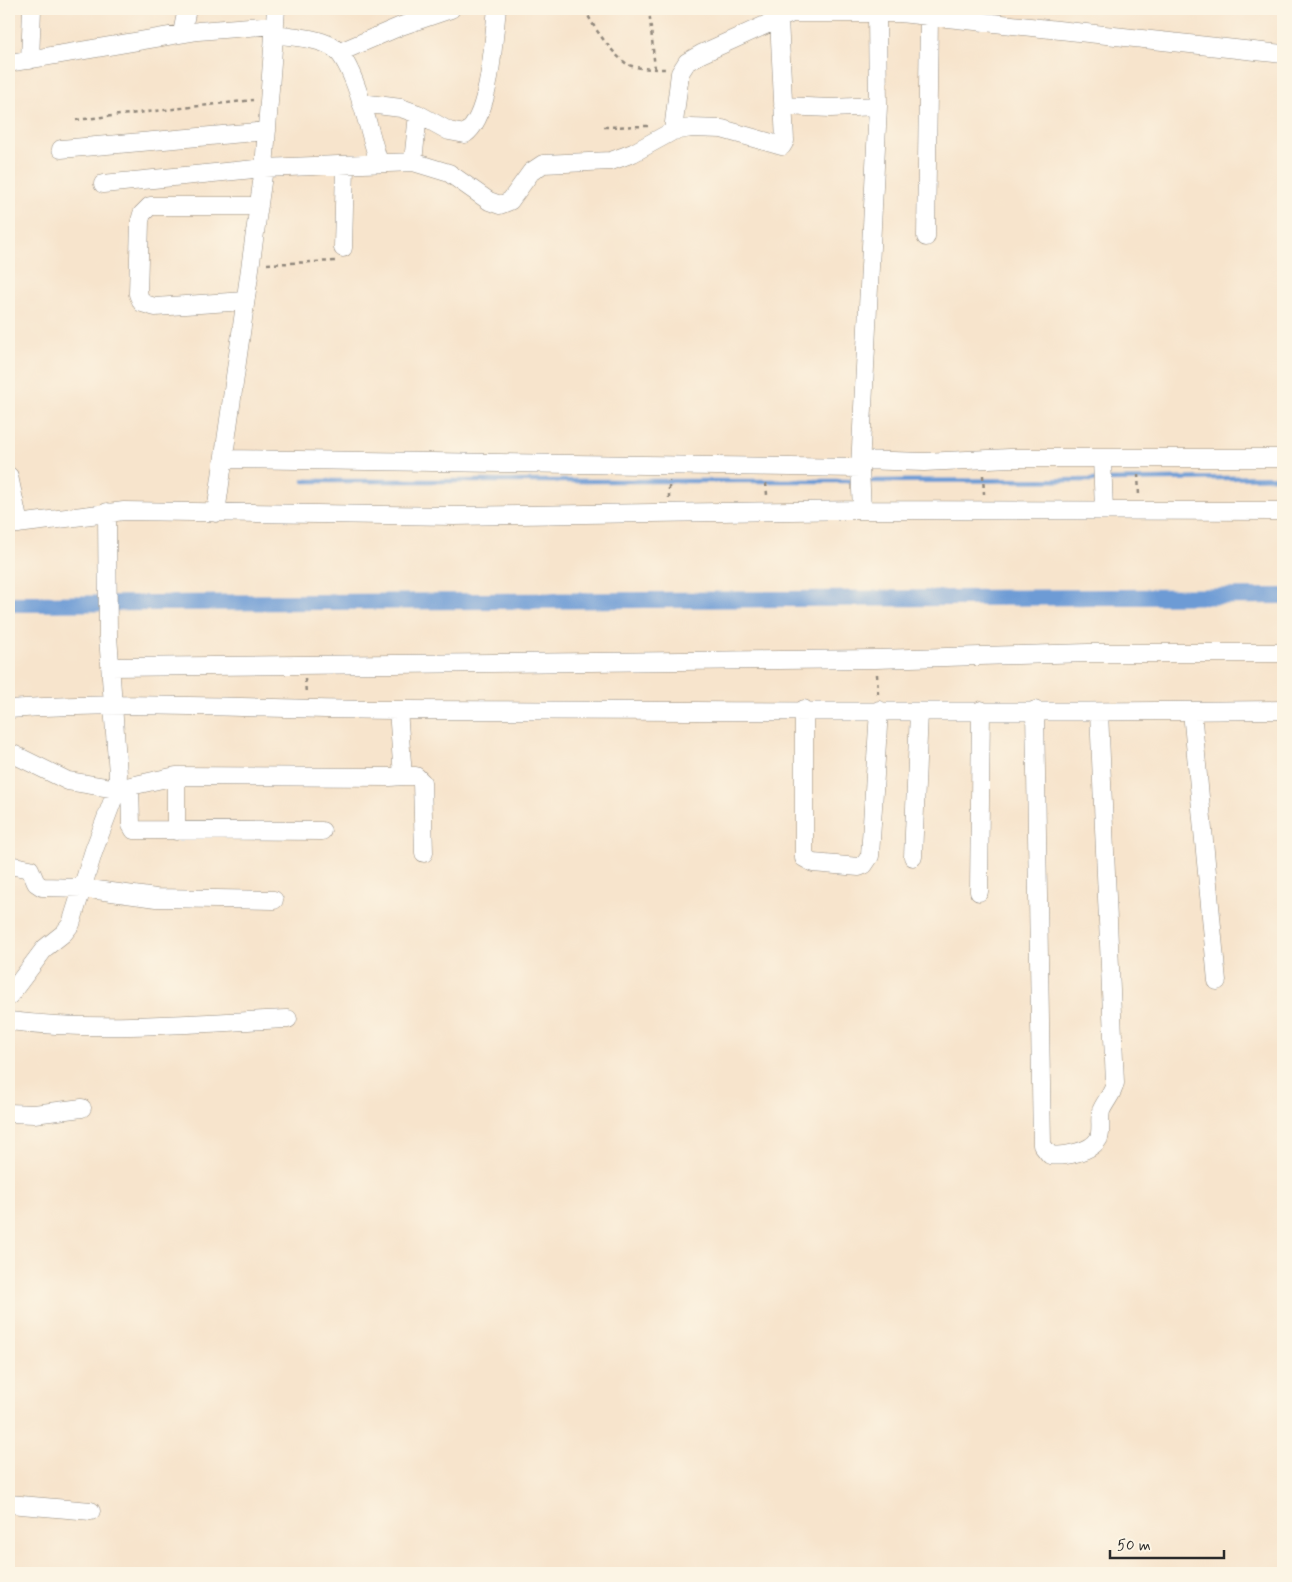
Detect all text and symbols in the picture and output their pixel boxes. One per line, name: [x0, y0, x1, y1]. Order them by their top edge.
scale bar: [1110, 1527, 1223, 1559]
text: 50 m: [1117, 1536, 1151, 1556]

